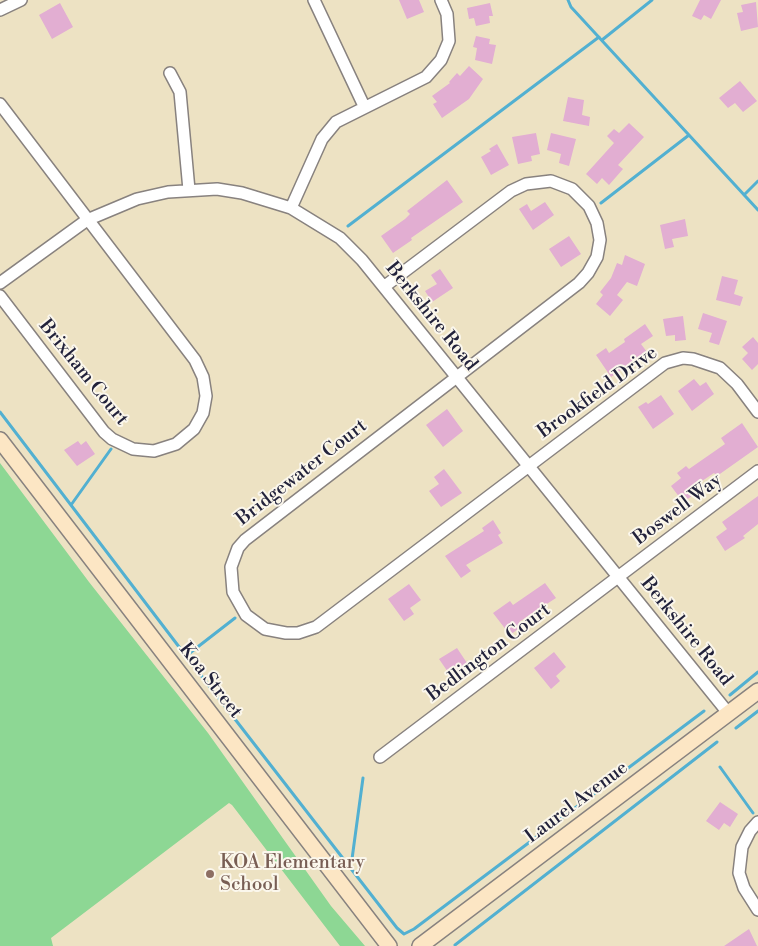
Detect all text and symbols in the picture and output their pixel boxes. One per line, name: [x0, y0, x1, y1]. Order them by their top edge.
street label: Berkshire Road: [380, 258, 482, 376]
street label: Brixham Court: [33, 316, 133, 430]
street label: Brookfield Drive: [534, 342, 662, 444]
street label: Bridgewater Court: [232, 415, 372, 531]
street label: Boswell Way: [629, 469, 727, 551]
street label: Berkshire Road: [635, 573, 737, 691]
street label: Bedlington Court: [423, 599, 555, 707]
street label: Koa Street: [173, 639, 247, 723]
street label: Laurel Avenue: [521, 757, 633, 849]
place label: KOA Elementary School: [220, 852, 365, 896]
marker: KOA Elementary School: [204, 868, 216, 880]

